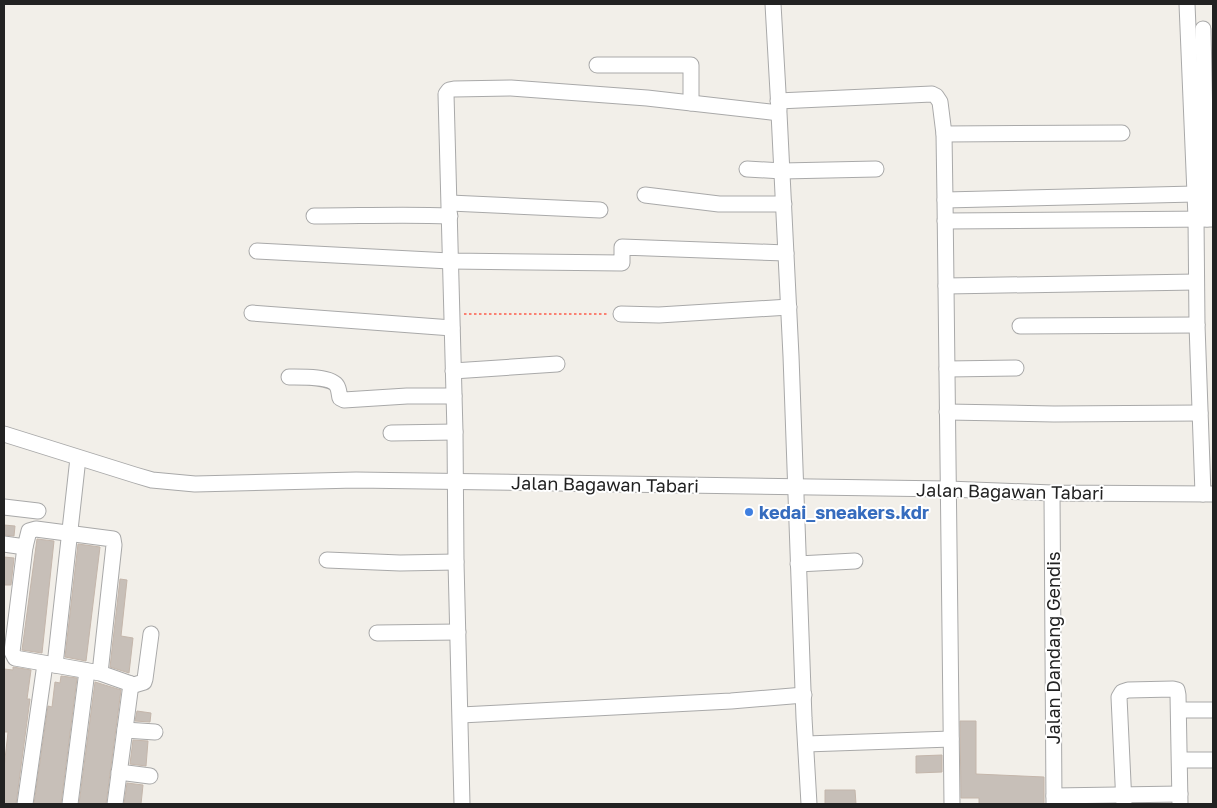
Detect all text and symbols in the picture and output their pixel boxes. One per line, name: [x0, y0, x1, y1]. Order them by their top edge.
street label: Jalan Bagawan Tabari: [511, 471, 699, 497]
street label: Jalan Bagawan Tabari: [916, 478, 1104, 504]
place label: kedai_sneakers.kdr: [759, 501, 929, 523]
marker: kedai_sneakers.kdr: [743, 506, 755, 518]
street label: Jalan Dandang Gendis: [1042, 551, 1064, 745]

